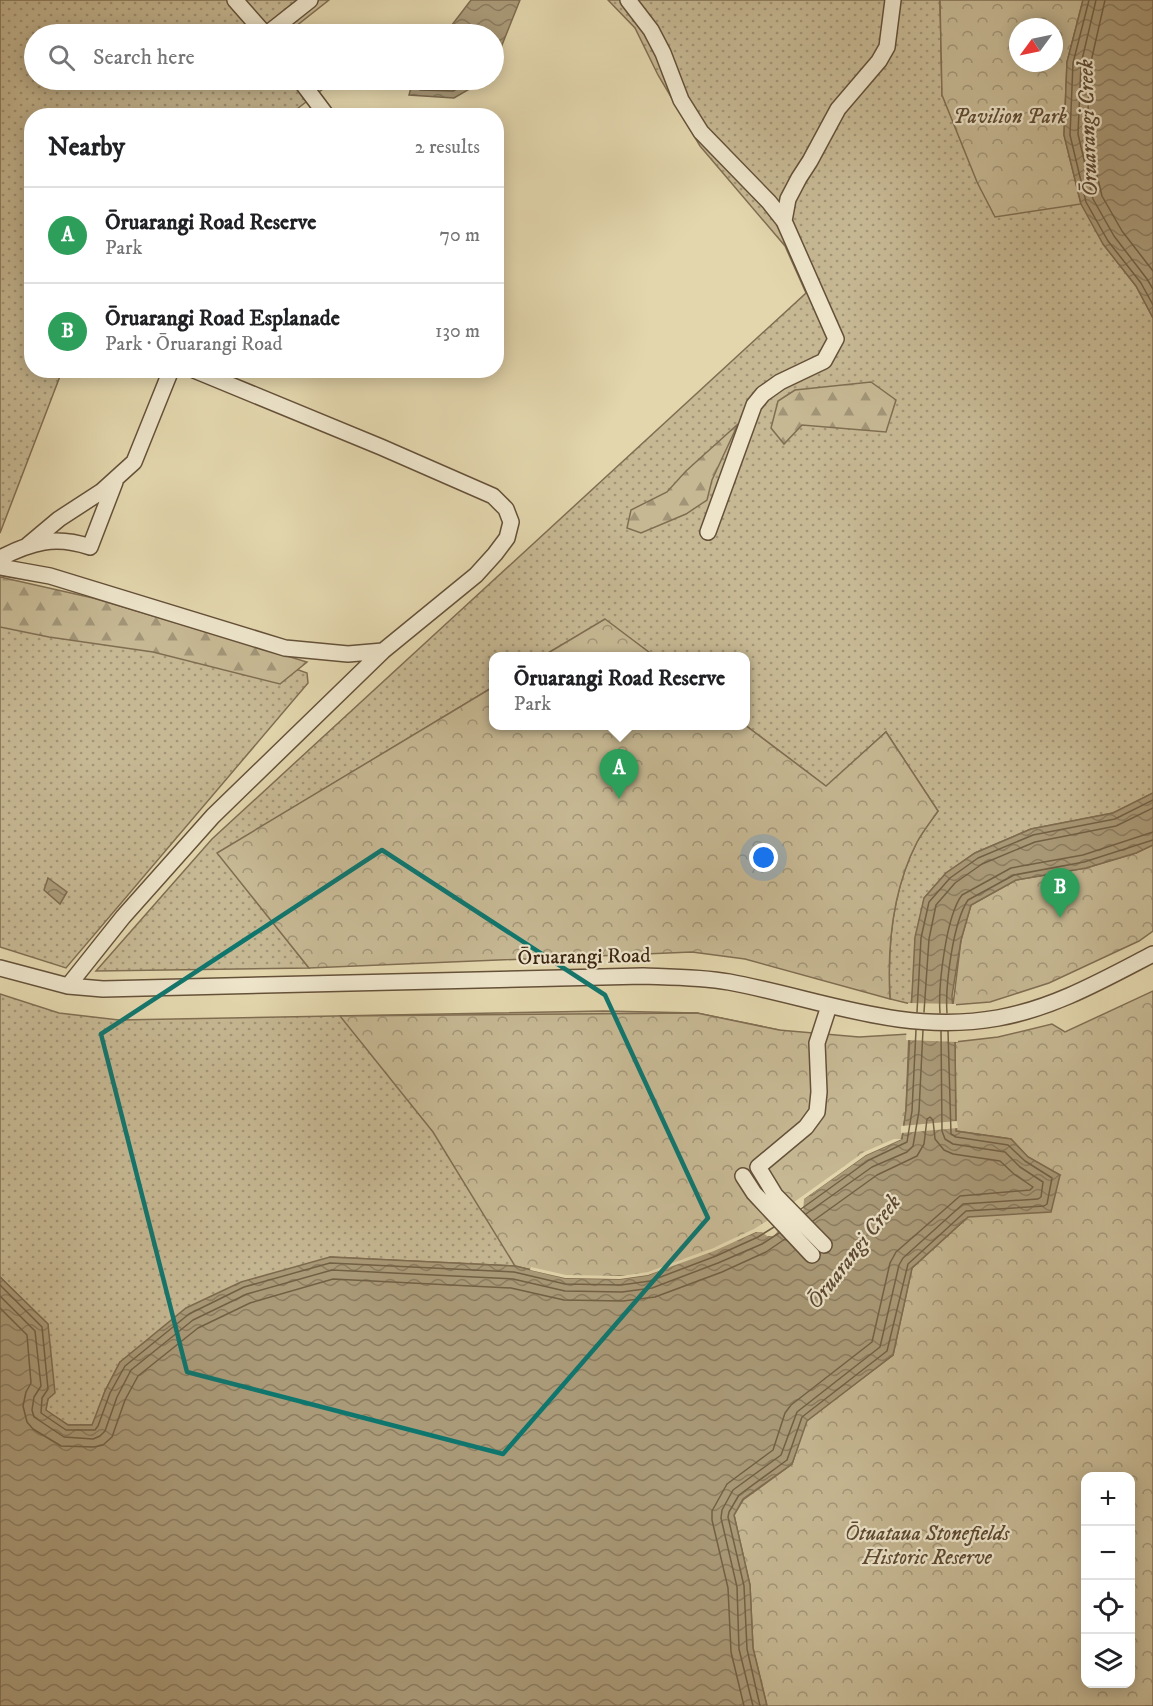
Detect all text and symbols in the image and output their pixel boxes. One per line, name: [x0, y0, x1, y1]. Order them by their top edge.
north arrow: [1009, 18, 1063, 72]
search box: [24, 24, 504, 90]
icon: search: [45, 41, 78, 74]
text: Search here: [93, 44, 195, 71]
water label: Ōruarangi Creek: [1072, 58, 1104, 197]
park label: Pavilion Park: [953, 104, 1067, 130]
text: Nearby: [48, 131, 125, 164]
text: 2 results: [415, 135, 480, 160]
text: Ōruarangi Road Reserve: [105, 209, 316, 236]
text: A: [61, 223, 74, 248]
text: 70 m: [439, 223, 480, 248]
text: Park: [105, 236, 142, 261]
text: Ōruarangi Road Esplanade: [105, 305, 340, 332]
text: B: [61, 319, 74, 344]
text: 130 m: [435, 319, 480, 344]
text: Park · Ōruarangi Road: [105, 332, 283, 357]
popup: [489, 652, 750, 730]
text: Ōruarangi Road Reserve: [514, 665, 725, 692]
text: Park: [514, 692, 551, 717]
pin: A: [600, 750, 638, 799]
your location: [749, 843, 778, 872]
pin: B: [1040, 868, 1080, 918]
street label: Ōruarangi Road: [517, 942, 651, 971]
water label: Ōruarangi Creek: [801, 1189, 907, 1315]
map controls: [1081, 1472, 1135, 1688]
button: +: [1081, 1472, 1135, 1526]
park label: Ōtuataua Stonefields Historic Reserve: [845, 1521, 1010, 1571]
button: −: [1081, 1526, 1135, 1580]
button: locate: [1081, 1580, 1135, 1634]
button: layers: [1081, 1634, 1135, 1688]

